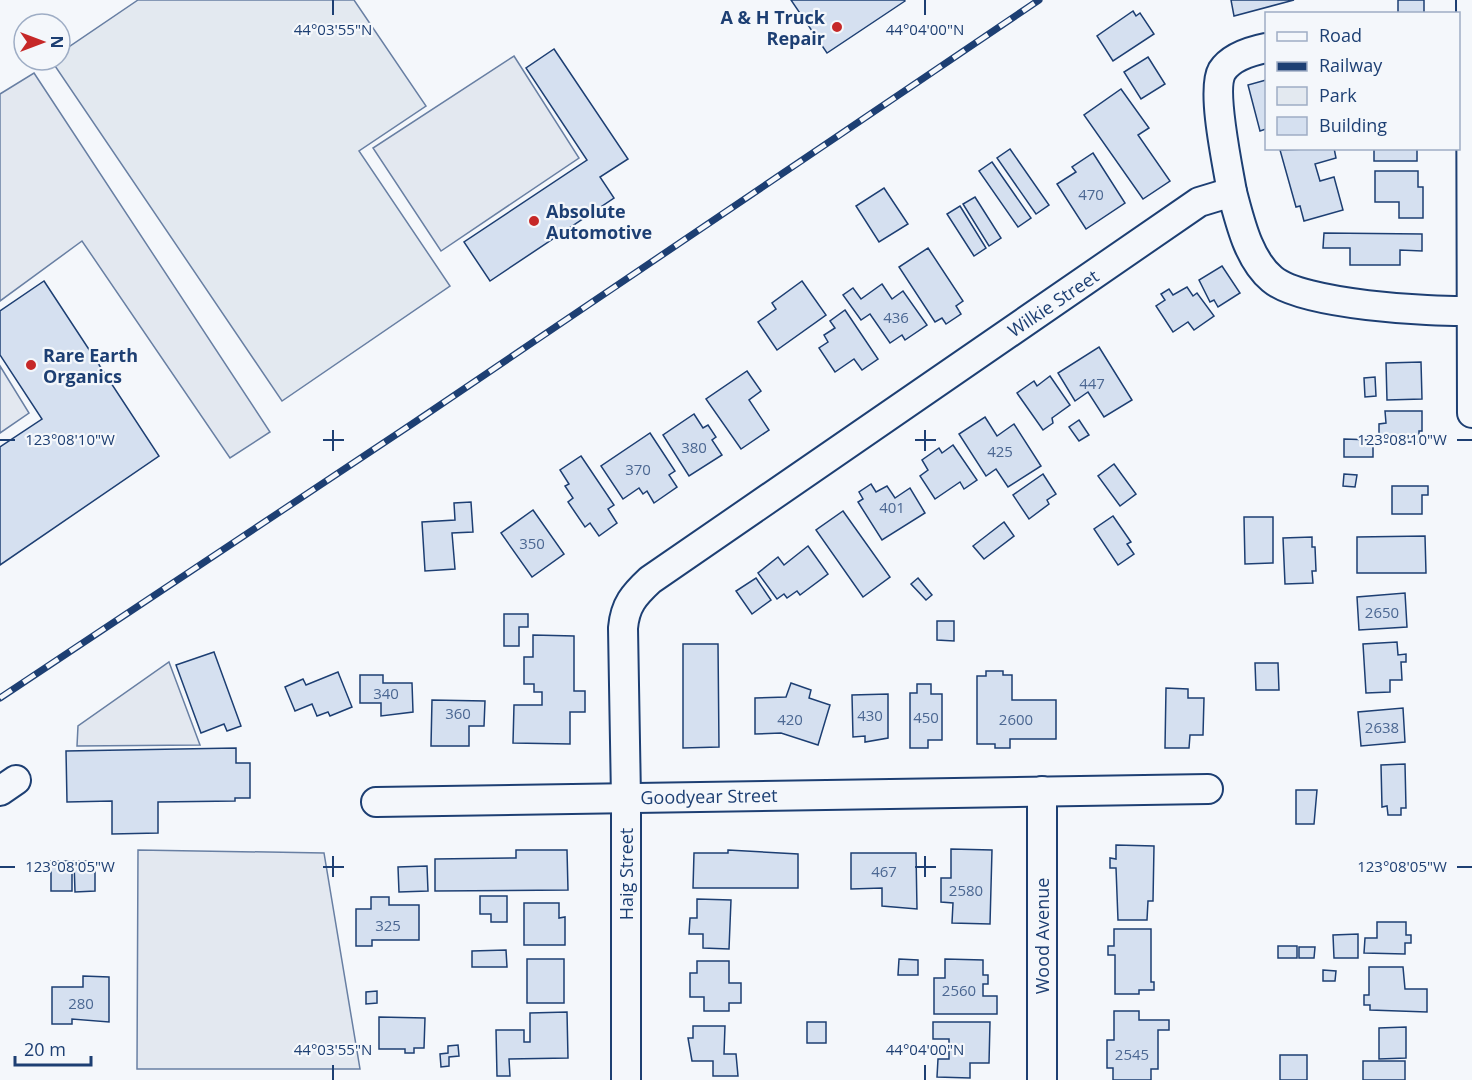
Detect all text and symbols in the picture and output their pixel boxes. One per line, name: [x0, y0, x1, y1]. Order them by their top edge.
place label: A & H Truck Repair: [720, 5, 826, 50]
north arrow: [12, 12, 72, 72]
legend: [1265, 12, 1460, 150]
text: 44°03'55"N: [294, 19, 372, 39]
text: 44°04'00"N: [886, 19, 964, 39]
marker: A & H Truck Repair: [830, 20, 844, 34]
text: Road: [1319, 23, 1362, 47]
text: N: [46, 35, 68, 49]
text: Railway: [1319, 53, 1383, 77]
text: Park: [1319, 83, 1357, 107]
text: Building: [1319, 113, 1387, 137]
house number: 470: [1078, 184, 1104, 204]
place label: Absolute Automotive: [546, 199, 652, 244]
marker: Absolute Automotive: [527, 214, 541, 228]
street label: Wilkie Street: [1003, 264, 1103, 342]
house number: 436: [883, 307, 909, 327]
place label: Rare Earth Organics: [43, 343, 138, 388]
marker: Rare Earth Organics: [24, 358, 38, 372]
house number: 447: [1079, 373, 1105, 393]
text: 123°08'10"W: [25, 429, 115, 449]
text: 123°08'10"W: [1357, 429, 1447, 449]
house number: 380: [681, 437, 707, 457]
house number: 425: [987, 441, 1013, 461]
house number: 370: [625, 459, 651, 479]
house number: 401: [879, 497, 905, 517]
house number: 350: [519, 533, 545, 553]
house number: 2650: [1365, 602, 1399, 622]
house number: 340: [373, 683, 399, 703]
house number: 360: [445, 703, 471, 723]
house number: 430: [857, 705, 883, 725]
house number: 450: [913, 707, 939, 727]
house number: 420: [777, 709, 803, 729]
house number: 2600: [999, 709, 1033, 729]
house number: 2638: [1365, 717, 1399, 737]
street label: Goodyear Street: [640, 783, 778, 809]
street label: Haig Street: [614, 828, 638, 920]
text: 123°08'05"W: [25, 856, 115, 876]
text: 123°08'05"W: [1357, 856, 1447, 876]
house number: 467: [871, 861, 897, 881]
street label: Wood Avenue: [1030, 878, 1054, 994]
house number: 2580: [949, 880, 983, 900]
house number: 325: [375, 915, 401, 935]
house number: 2560: [942, 980, 976, 1000]
house number: 280: [68, 993, 94, 1013]
scale bar: [15, 1029, 92, 1067]
text: 20 m: [24, 1037, 66, 1061]
text: 44°03'55"N: [294, 1039, 372, 1059]
text: 44°04'00"N: [886, 1039, 964, 1059]
house number: 2545: [1115, 1044, 1149, 1064]

